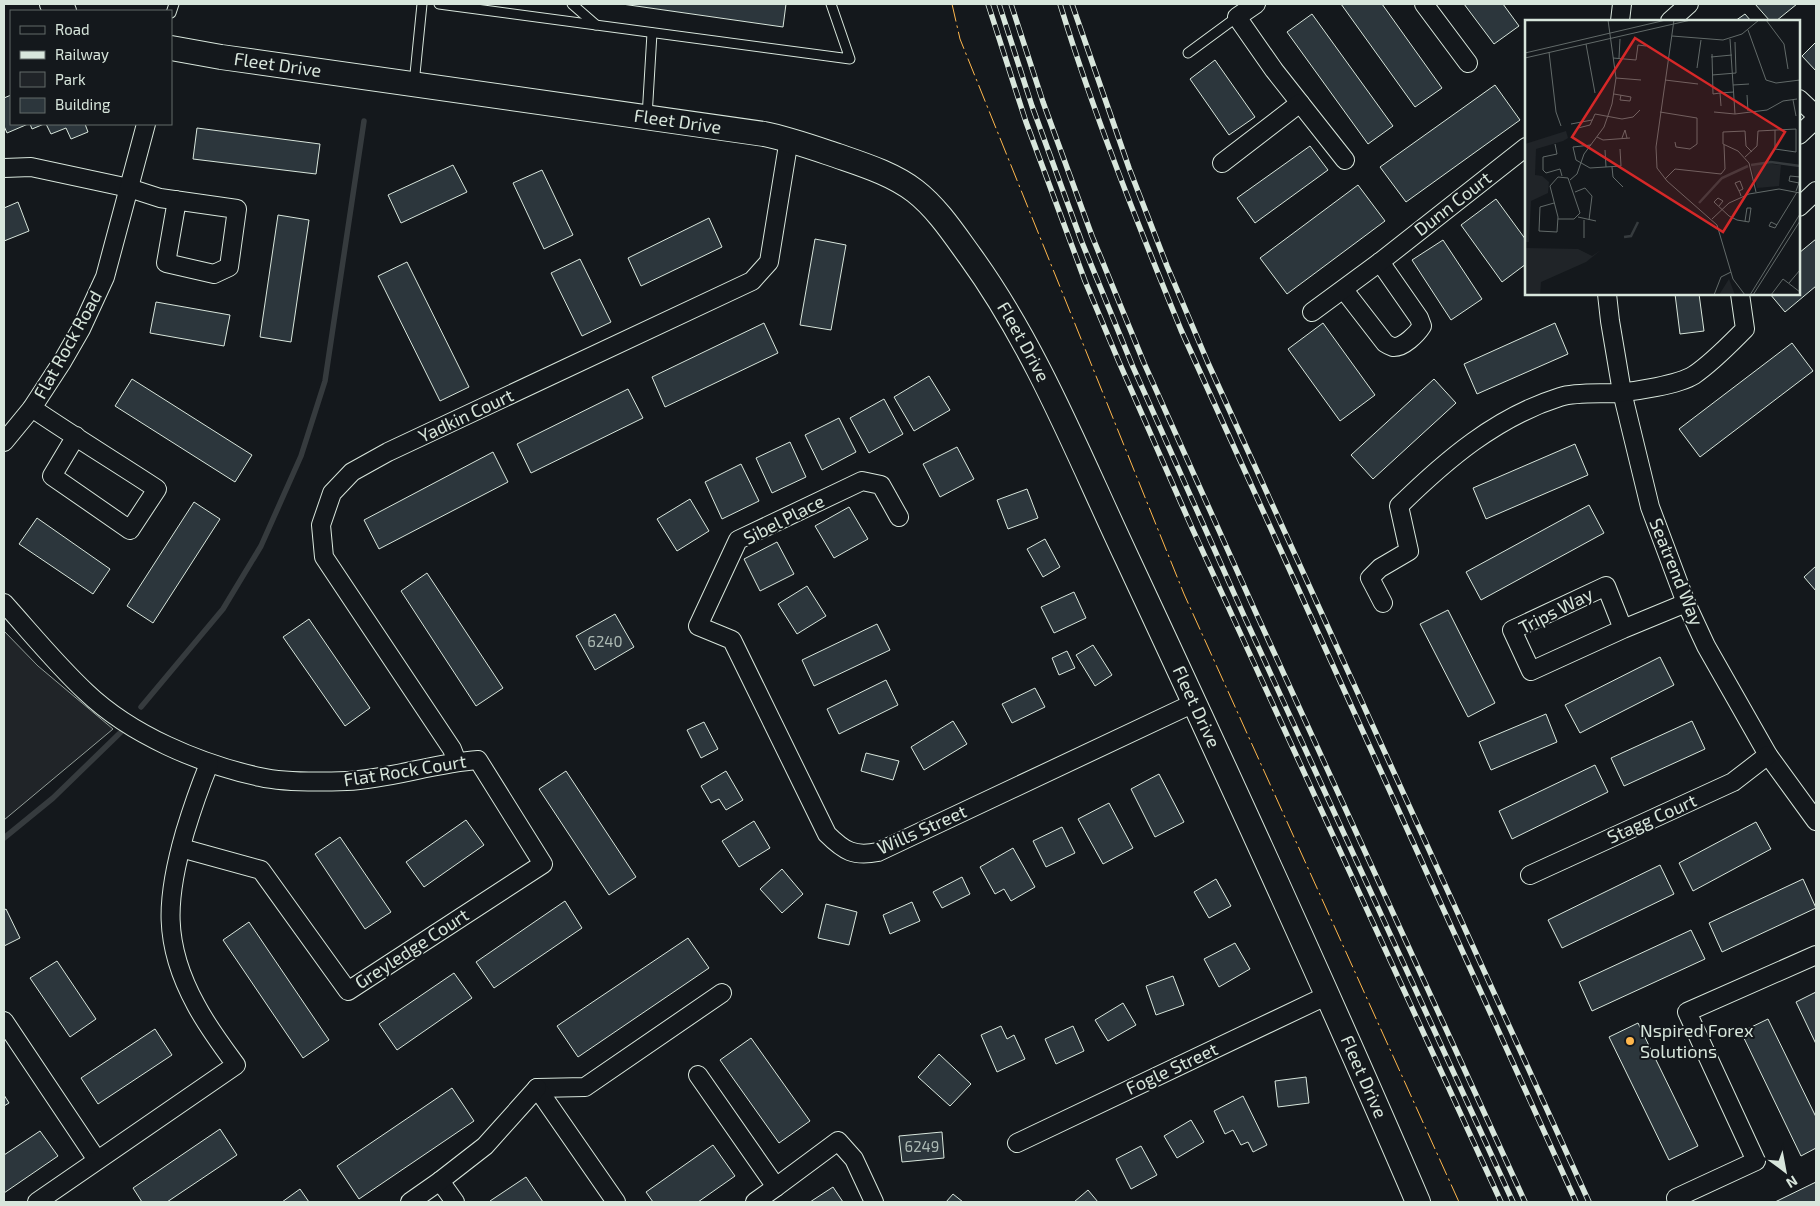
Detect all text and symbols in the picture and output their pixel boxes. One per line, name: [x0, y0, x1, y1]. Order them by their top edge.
legend: [10, 10, 172, 125]
text: Road: [55, 20, 90, 38]
inset map: [1525, 20, 1800, 295]
text: Railway: [55, 45, 109, 63]
street label: Fleet Drive: [233, 47, 323, 81]
text: Park: [55, 70, 86, 88]
text: Building: [55, 95, 111, 113]
street label: Fleet Drive: [633, 104, 723, 138]
street label: Dunn Court: [1409, 166, 1495, 240]
street label: Flat Rock Road: [28, 287, 106, 402]
street label: Fleet Drive: [993, 297, 1055, 385]
street label: Yadkin Court: [415, 383, 517, 447]
street label: Sibel Place: [740, 489, 828, 549]
street label: Seatrend Way: [1645, 515, 1709, 629]
street label: Trips Way: [1515, 582, 1597, 638]
house number: 6240: [587, 632, 623, 650]
street label: Fleet Drive: [1169, 662, 1226, 751]
street label: Flat Rock Court: [342, 749, 468, 791]
street label: Stagg Court: [1603, 789, 1700, 848]
street label: Wills Street: [874, 800, 970, 859]
street label: Greyledge Court: [350, 903, 473, 993]
place label: Nspired Forex Solutions: [1640, 1019, 1754, 1062]
street label: Fleet Drive: [1337, 1032, 1392, 1121]
marker: Nspired Forex Solutions: [1624, 1035, 1636, 1047]
street label: Fogle Street: [1122, 1037, 1221, 1099]
house number: 6249: [905, 1137, 939, 1155]
north arrow: [1760, 1146, 1810, 1196]
text: N: [1783, 1173, 1801, 1192]

